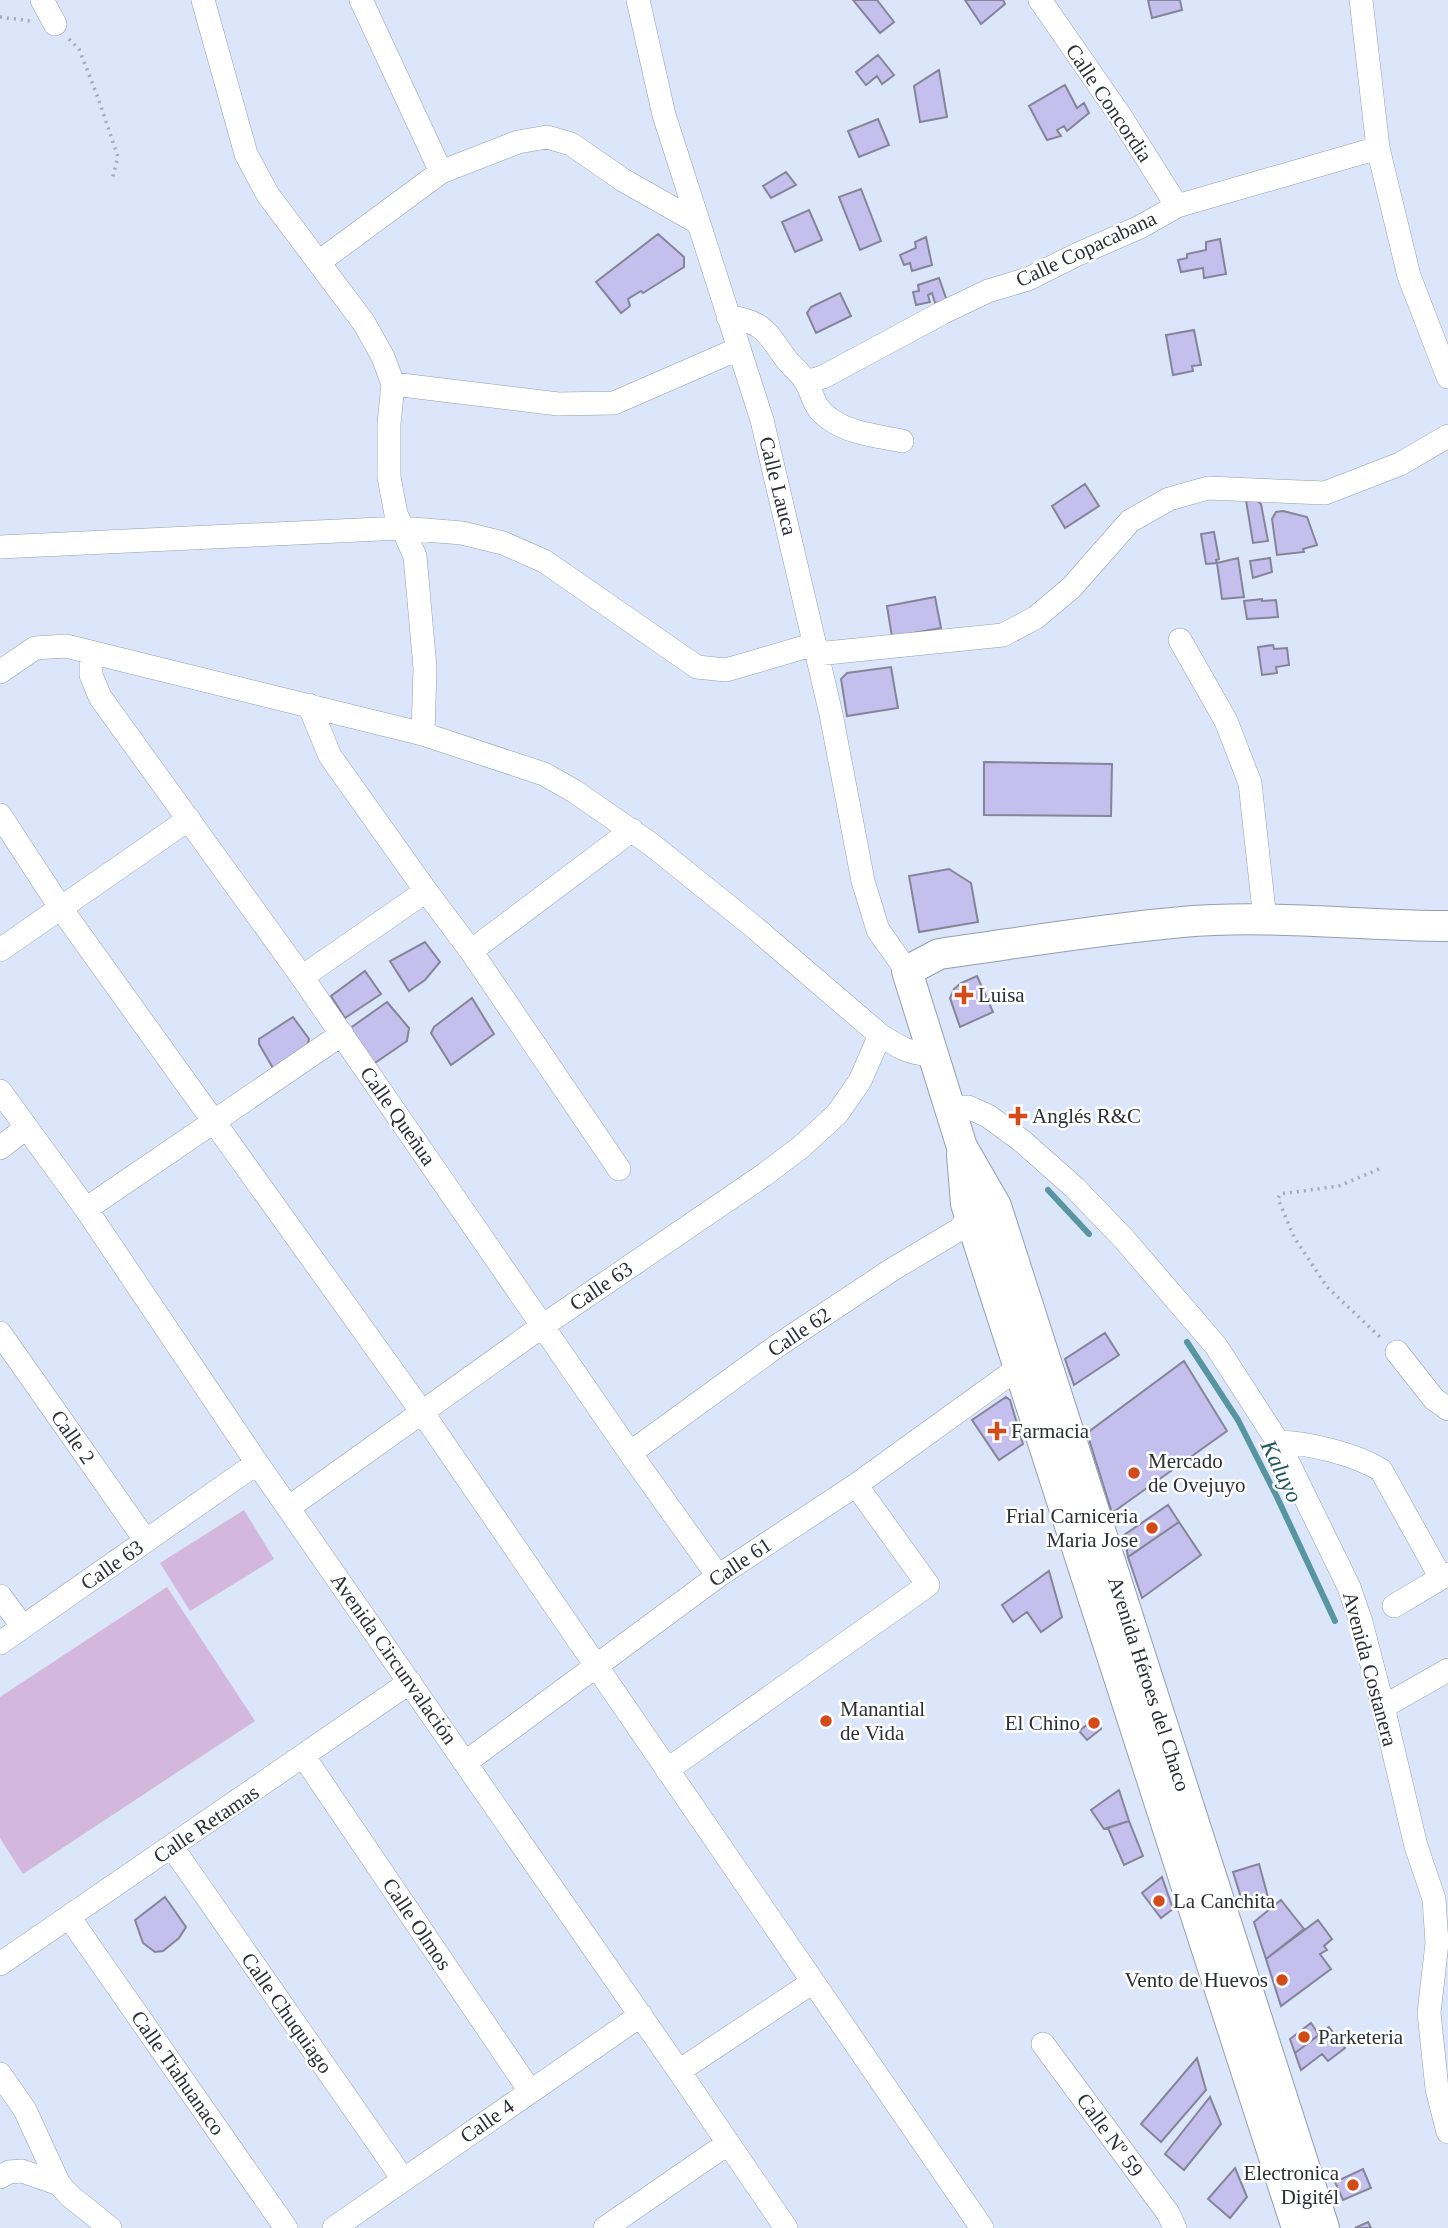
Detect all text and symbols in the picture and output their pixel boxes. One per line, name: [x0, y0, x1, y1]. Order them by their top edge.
street label: Calle Concordia: [1061, 39, 1158, 167]
street label: Calle Copacabana: [1012, 206, 1161, 292]
street label: Calle Lauca: [754, 434, 802, 538]
place label: Luisa: [978, 983, 1025, 1007]
marker: Luisa: [956, 987, 972, 1003]
street label: Calle Queñua: [355, 1062, 441, 1170]
place label: Anglés R&C: [1032, 1104, 1141, 1128]
marker: Anglés R&C: [1010, 1108, 1026, 1124]
street label: Calle 63: [565, 1256, 637, 1316]
street label: Calle 62: [763, 1302, 835, 1362]
street label: Calle 2: [46, 1406, 100, 1468]
place label: Farmacia: [1011, 1419, 1090, 1443]
marker: Farmacia: [989, 1423, 1005, 1439]
water label: Kaluyo: [1255, 1435, 1307, 1507]
place label: Mercado de Ovejuyo: [1148, 1449, 1245, 1497]
marker: Mercado de Ovejuyo: [1126, 1465, 1142, 1481]
place label: Frial Carniceria Maria Jose: [1006, 1504, 1139, 1552]
marker: Frial Carniceria Maria Jose: [1144, 1520, 1160, 1536]
street label: Calle 61: [704, 1532, 776, 1592]
street label: Calle 63: [76, 1535, 148, 1595]
street label: Avenida Circunvalación: [326, 1569, 462, 1749]
street label: Avenida Héroes del Chaco: [1103, 1574, 1195, 1794]
street label: Avenida Costanera: [1338, 1589, 1402, 1749]
place label: Manantial de Vida: [840, 1697, 925, 1745]
place label: El Chino: [1005, 1711, 1080, 1735]
marker: Manantial de Vida: [818, 1713, 834, 1729]
marker: El Chino: [1086, 1715, 1102, 1731]
street label: Calle Retamas: [149, 1780, 263, 1868]
street label: Calle Olmos: [378, 1874, 456, 1974]
place label: La Canchita: [1173, 1889, 1276, 1913]
marker: La Canchita: [1151, 1893, 1167, 1909]
street label: Calle Chuquiago: [237, 1948, 337, 2078]
place label: Vento de Huevos: [1125, 1968, 1268, 1992]
marker: Vento de Huevos: [1274, 1972, 1290, 1988]
street label: Calle Tiahuanaco: [126, 2006, 230, 2140]
place label: Parketeria: [1318, 2025, 1404, 2049]
marker: Parketeria: [1296, 2029, 1312, 2045]
street label: Calle Nº 59: [1072, 2089, 1148, 2181]
street label: Calle 4: [456, 2094, 519, 2148]
place label: Electronica Digitél: [1243, 2161, 1340, 2209]
marker: Electronica Digitél: [1345, 2177, 1361, 2193]

